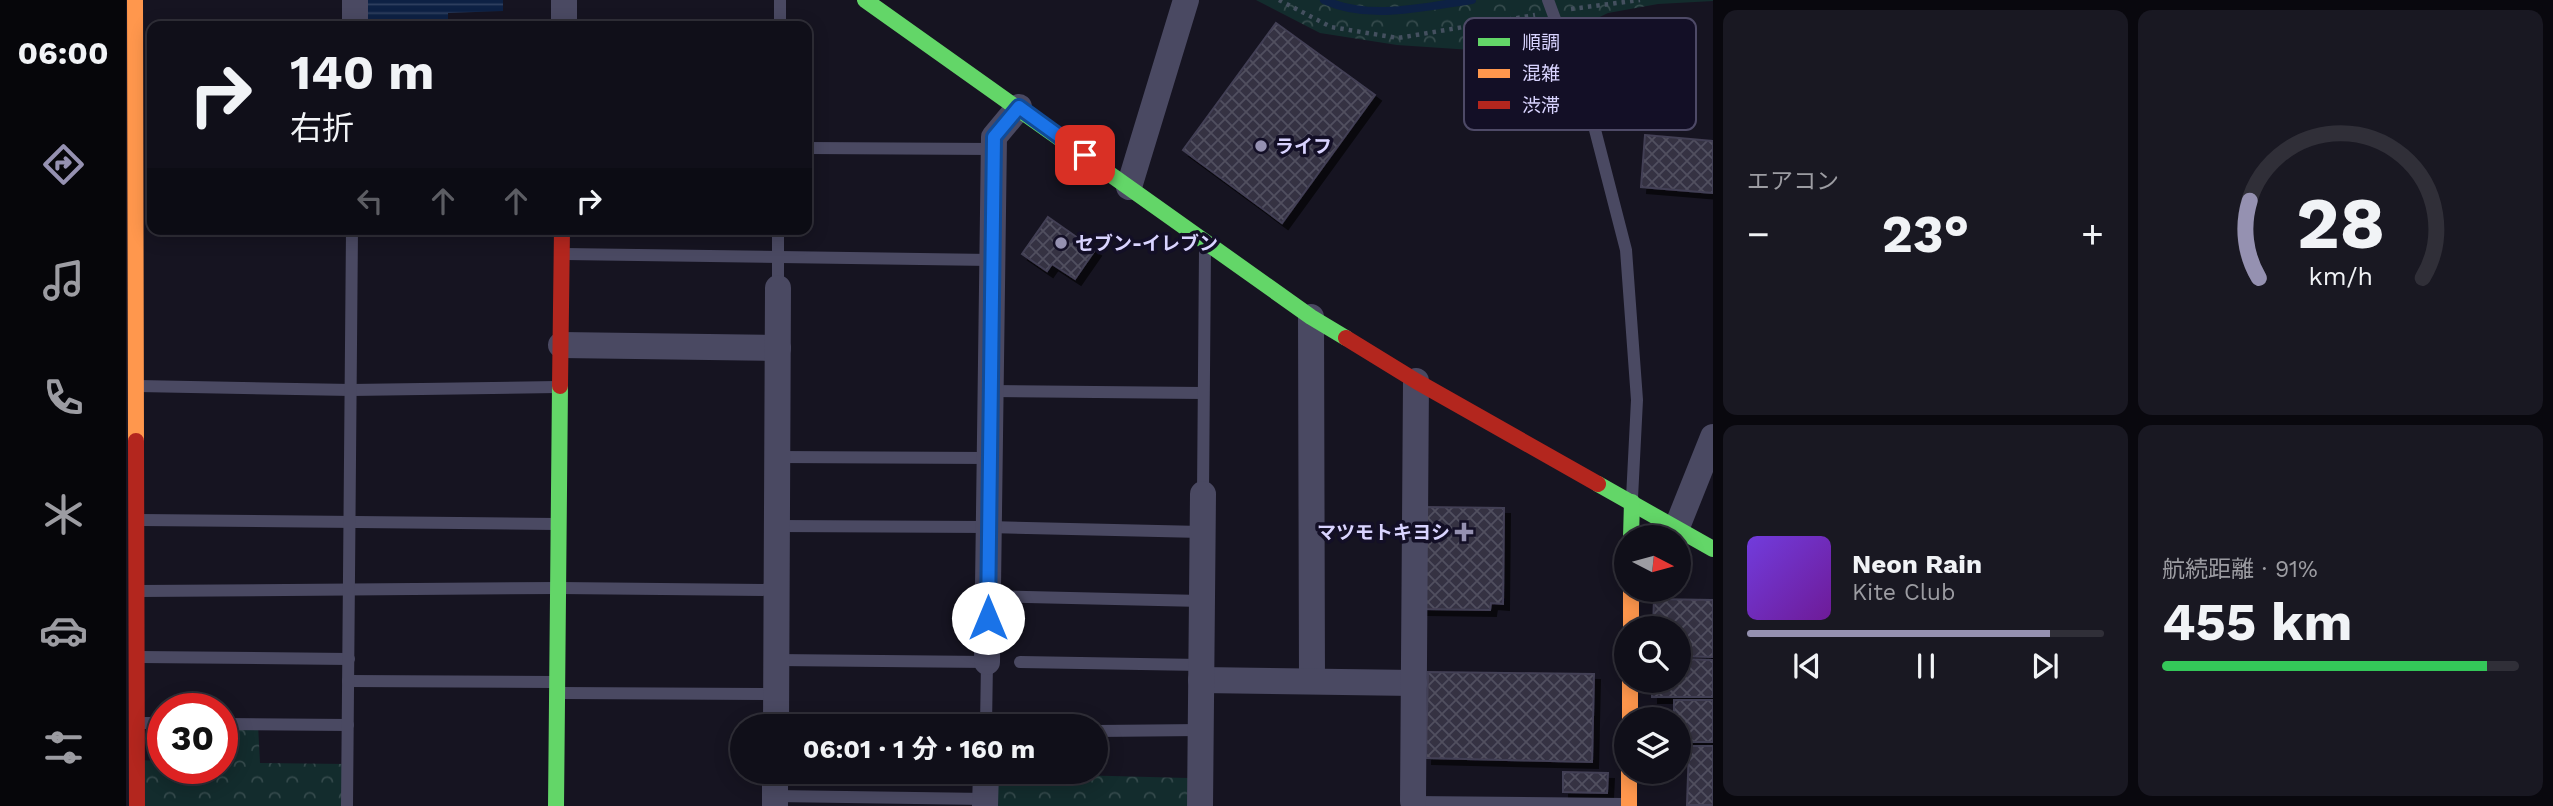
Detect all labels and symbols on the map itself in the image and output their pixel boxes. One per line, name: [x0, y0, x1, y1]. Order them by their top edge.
legend: [1464, 18, 1696, 130]
text: 順調: [1522, 31, 1560, 54]
text: 混雑: [1522, 62, 1560, 85]
text: 渋滞: [1522, 94, 1560, 117]
pin: [1055, 125, 1115, 185]
place label: ライフ: [1275, 135, 1332, 158]
marker: ライフ: [1253, 138, 1269, 154]
place label: セブン-イレブン: [1075, 232, 1218, 255]
marker: セブン-イレブン: [1053, 235, 1069, 251]
place label: マツモトキヨシ: [1317, 521, 1450, 544]
marker: マツモトキヨシ: [1456, 524, 1472, 540]
north arrow: [1614, 525, 1690, 602]
position arrow: [951, 581, 1025, 655]
speed limit sign: 30: [147, 693, 238, 784]

